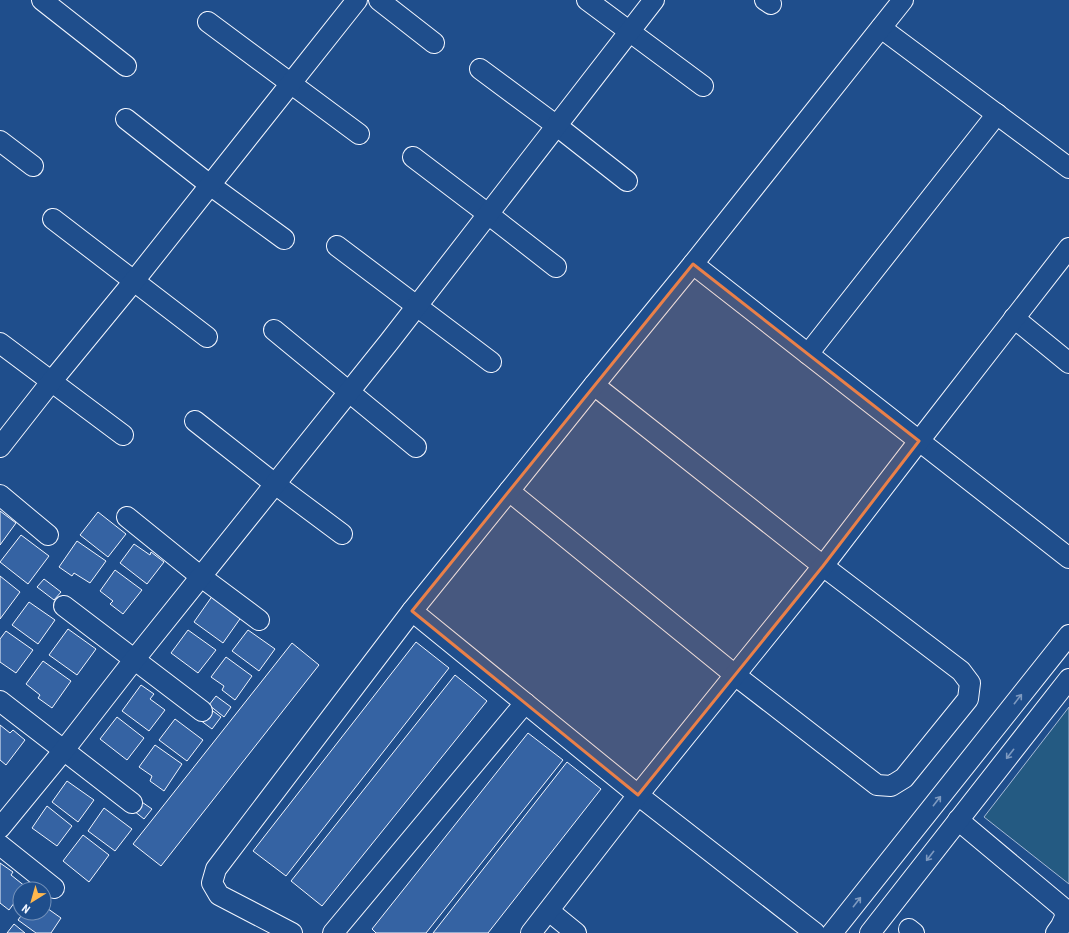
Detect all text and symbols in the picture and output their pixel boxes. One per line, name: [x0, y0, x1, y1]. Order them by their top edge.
one-way arrow: [1014, 693, 1023, 704]
one-way arrow: [1006, 748, 1015, 759]
one-way arrow: [933, 795, 942, 806]
one-way arrow: [926, 850, 934, 861]
north arrow: [12, 881, 52, 921]
one-way arrow: [852, 897, 861, 908]
text: N: [19, 901, 33, 916]

